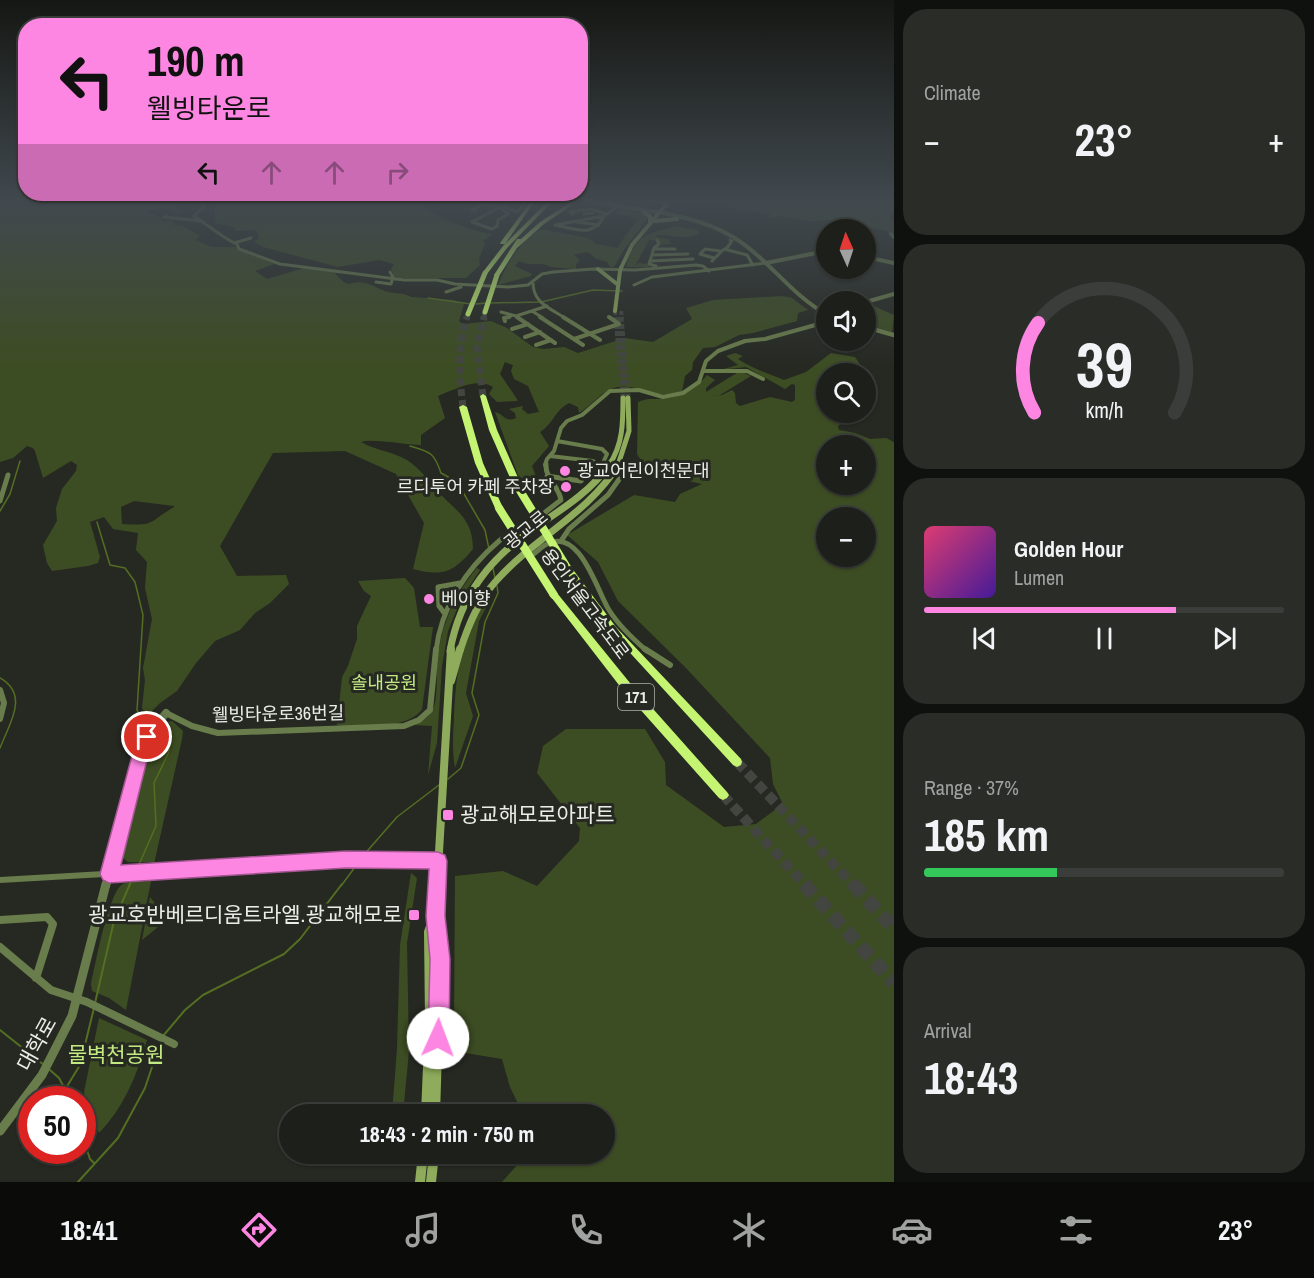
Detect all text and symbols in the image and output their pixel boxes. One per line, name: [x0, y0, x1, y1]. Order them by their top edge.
text: 190 m: [147, 33, 245, 89]
icon: left: [48, 42, 126, 120]
text: Climate: [924, 79, 981, 106]
text: 웰빙타운로: [147, 90, 271, 126]
text: 23°: [1074, 109, 1134, 170]
text: −: [924, 118, 940, 162]
text: +: [1268, 118, 1284, 162]
icon: left: [192, 156, 225, 189]
icon: ahead: [255, 156, 288, 189]
icon: ahead: [318, 156, 351, 189]
icon: right: [381, 156, 414, 189]
north arrow: [816, 219, 876, 279]
map controls: [816, 219, 876, 567]
button: sound: [816, 291, 876, 351]
text: 39: [1076, 323, 1132, 407]
button: search: [816, 363, 876, 423]
text: km/h: [1085, 397, 1123, 426]
button: +: [816, 435, 876, 495]
place label: 광교어린이천문대: [577, 458, 709, 483]
marker: 광교어린이천문대: [558, 464, 572, 478]
place label: 르디투어 카페 주차장: [397, 474, 554, 499]
marker: 르디투어 카페 주차장: [559, 480, 573, 494]
street label: 광교로: [499, 504, 553, 555]
button: −: [816, 507, 876, 567]
text: Golden Hour: [1014, 534, 1123, 564]
street label: 용인서울고속도로: [536, 543, 635, 664]
text: Lumen: [1014, 564, 1064, 591]
place label: 베이향: [441, 586, 491, 611]
marker: 베이향: [422, 592, 436, 606]
icon: previous: [968, 622, 1001, 655]
icon: pause: [1088, 622, 1121, 655]
icon: next: [1208, 622, 1241, 655]
park label: 솔내공원: [351, 670, 417, 695]
road number: 171: [618, 684, 654, 710]
street label: 웰빙타운로36번길: [212, 700, 344, 727]
pin: [121, 711, 172, 762]
icon: arrive: [130, 720, 163, 753]
text: Range · 37%: [924, 774, 1019, 801]
place label: 광교해모로아파트: [460, 800, 615, 829]
text: 185 km: [924, 804, 1049, 865]
marker: 광교해모로아파트: [441, 808, 455, 822]
place label: 광교호반베르디움트라엘.광교해모로: [88, 900, 402, 929]
marker: 광교호반베르디움트라엘.광교해모로: [407, 908, 421, 922]
position arrow: [406, 1006, 470, 1070]
street label: 대학로: [10, 1011, 63, 1076]
text: Arrival: [924, 1017, 971, 1044]
park label: 물벽천공원: [68, 1040, 164, 1069]
text: 18:43: [924, 1047, 1018, 1108]
speed limit sign: 50: [18, 1086, 96, 1164]
text: 18:43 · 2 min · 750 m: [360, 1119, 534, 1149]
icon: directions: [238, 1209, 280, 1251]
icon: music: [402, 1209, 444, 1251]
icon: phone: [565, 1209, 607, 1251]
icon: climate: [728, 1209, 770, 1251]
icon: car: [891, 1209, 933, 1251]
icon: filters: [1055, 1209, 1097, 1251]
text: 18:41: [61, 1212, 117, 1248]
text: 23°: [1218, 1212, 1253, 1248]

